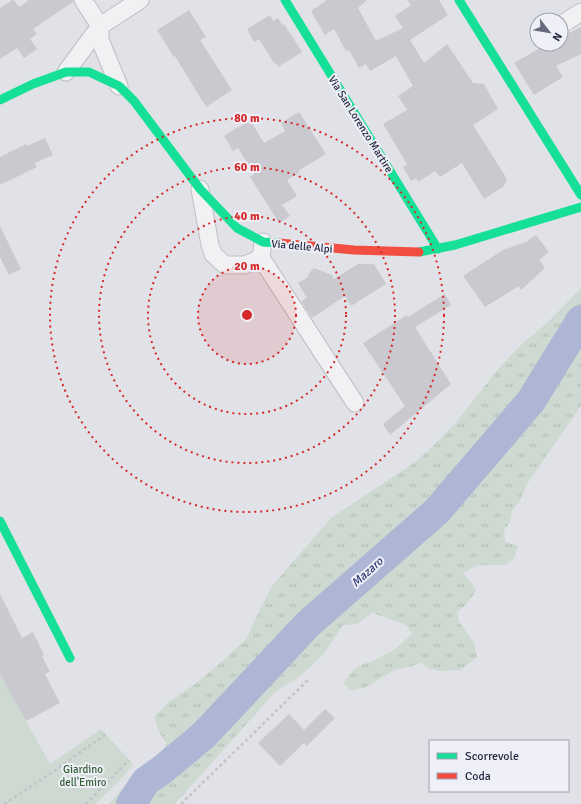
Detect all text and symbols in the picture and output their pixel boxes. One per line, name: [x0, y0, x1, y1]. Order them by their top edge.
north arrow: [529, 12, 569, 52]
text: N: [550, 30, 565, 44]
street label: Via San Lorenzo Martire: [325, 73, 396, 175]
text: 80 m: [234, 111, 260, 126]
text: 60 m: [234, 160, 260, 175]
text: 40 m: [234, 209, 260, 224]
street label: Via delle Alpi: [271, 237, 333, 256]
text: 20 m: [234, 259, 260, 274]
centre of rings: [240, 308, 254, 322]
water label: Mazaro: [348, 554, 387, 591]
legend: [429, 740, 569, 792]
text: Scorrevole: [465, 749, 519, 764]
park label: Giardino dell'Emiro: [59, 763, 107, 789]
text: Coda: [465, 769, 491, 784]

